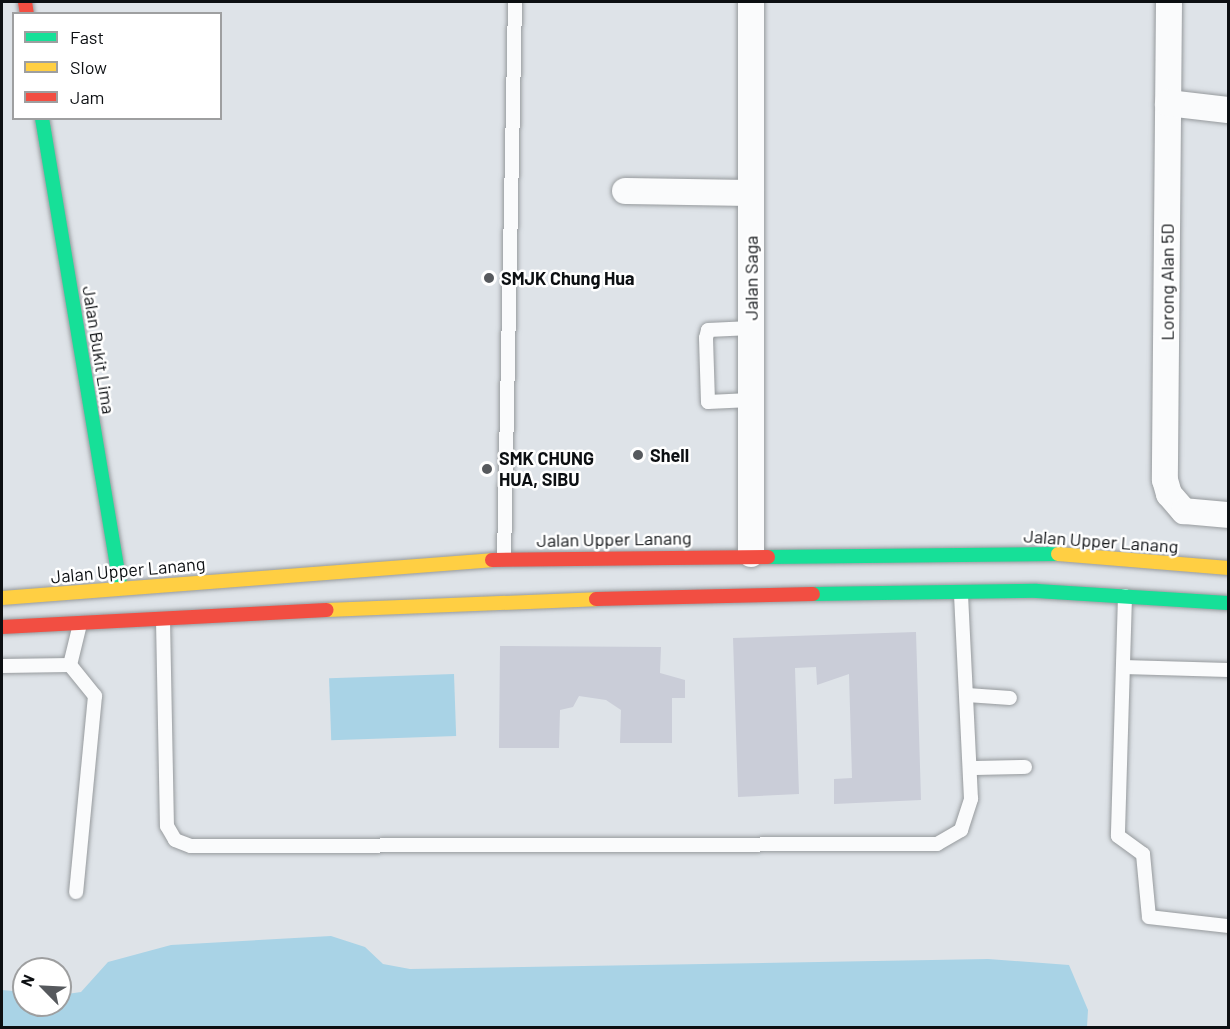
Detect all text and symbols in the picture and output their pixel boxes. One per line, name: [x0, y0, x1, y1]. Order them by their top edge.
legend: [12, 12, 222, 120]
text: Fast: [70, 26, 104, 48]
text: Slow: [70, 56, 107, 78]
text: Jam: [70, 86, 104, 108]
street label: Lorong Alan 5D: [1156, 223, 1178, 341]
street label: Jalan Saga: [740, 236, 762, 320]
place label: SMJK Chung Hua: [501, 267, 635, 289]
marker: SMJK Chung Hua: [482, 271, 496, 285]
street label: Jalan Bukit Lima: [78, 284, 120, 416]
place label: Shell: [650, 444, 689, 466]
place label: SMK CHUNG HUA, SIBU: [499, 448, 594, 490]
marker: Shell: [631, 448, 645, 462]
marker: SMK CHUNG HUA, SIBU: [480, 462, 494, 476]
street label: Jalan Upper Lanang: [1023, 525, 1179, 557]
street label: Jalan Upper Lanang: [536, 527, 692, 551]
street label: Jalan Upper Lanang: [50, 552, 206, 588]
north arrow: [12, 957, 72, 1017]
text: N: [16, 972, 38, 989]

